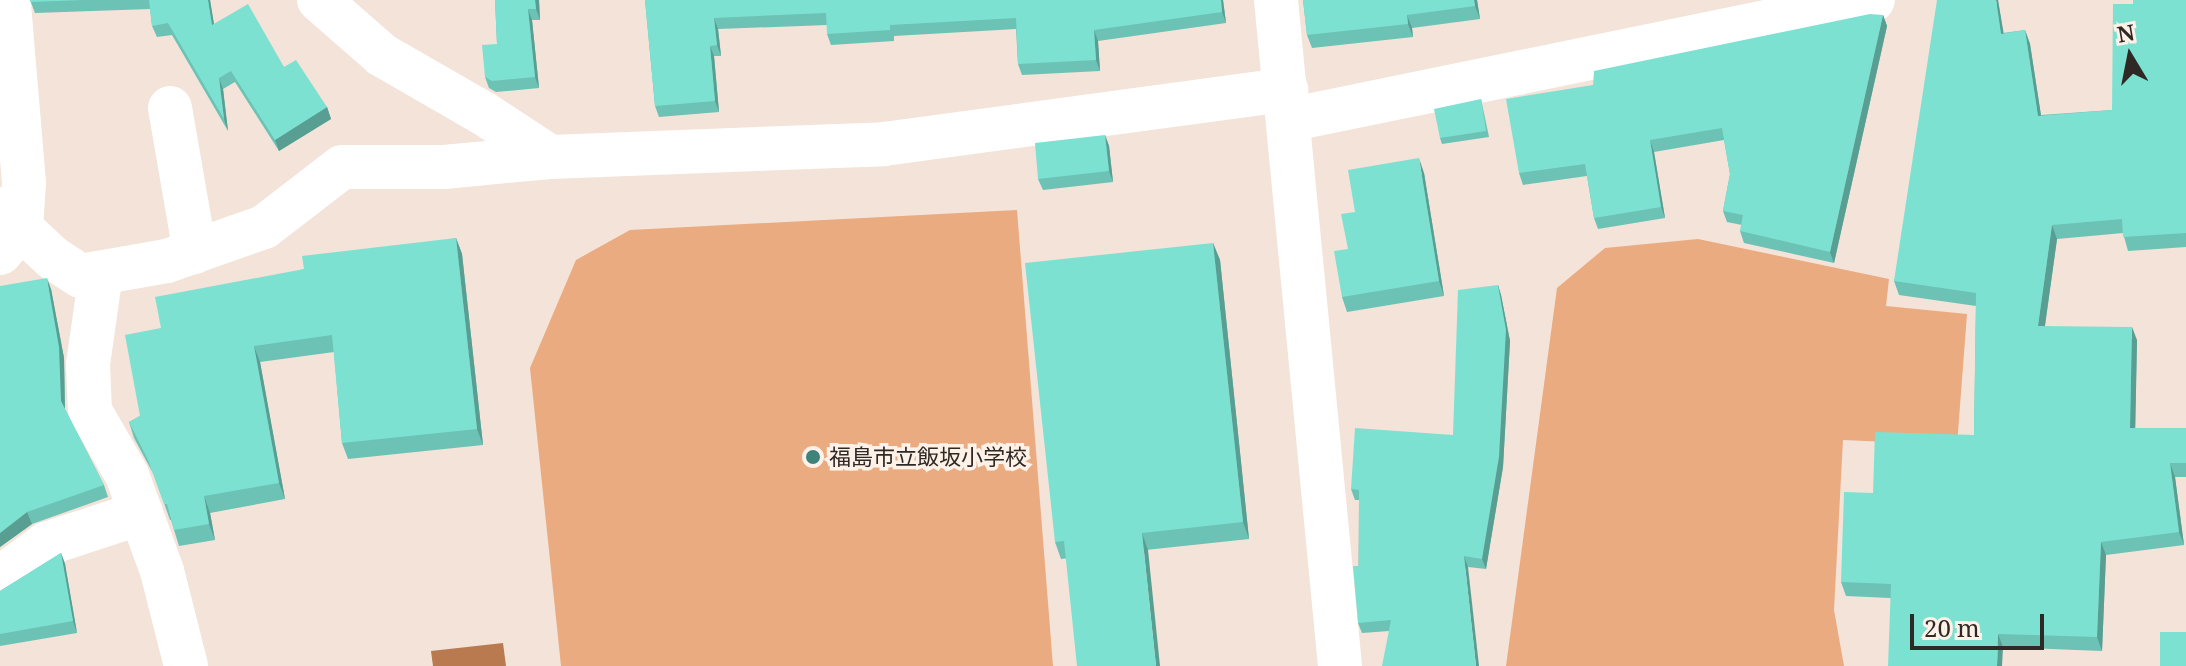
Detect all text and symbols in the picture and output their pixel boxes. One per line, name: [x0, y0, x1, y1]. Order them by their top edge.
north arrow: [2090, 16, 2170, 96]
text: N: [2115, 16, 2137, 49]
place label: 福島市立飯坂小学校: [829, 444, 1027, 470]
marker: 福島市立飯坂小学校: [804, 448, 822, 466]
scale bar: [1914, 598, 2048, 648]
text: 20 m: [1924, 611, 1980, 644]

